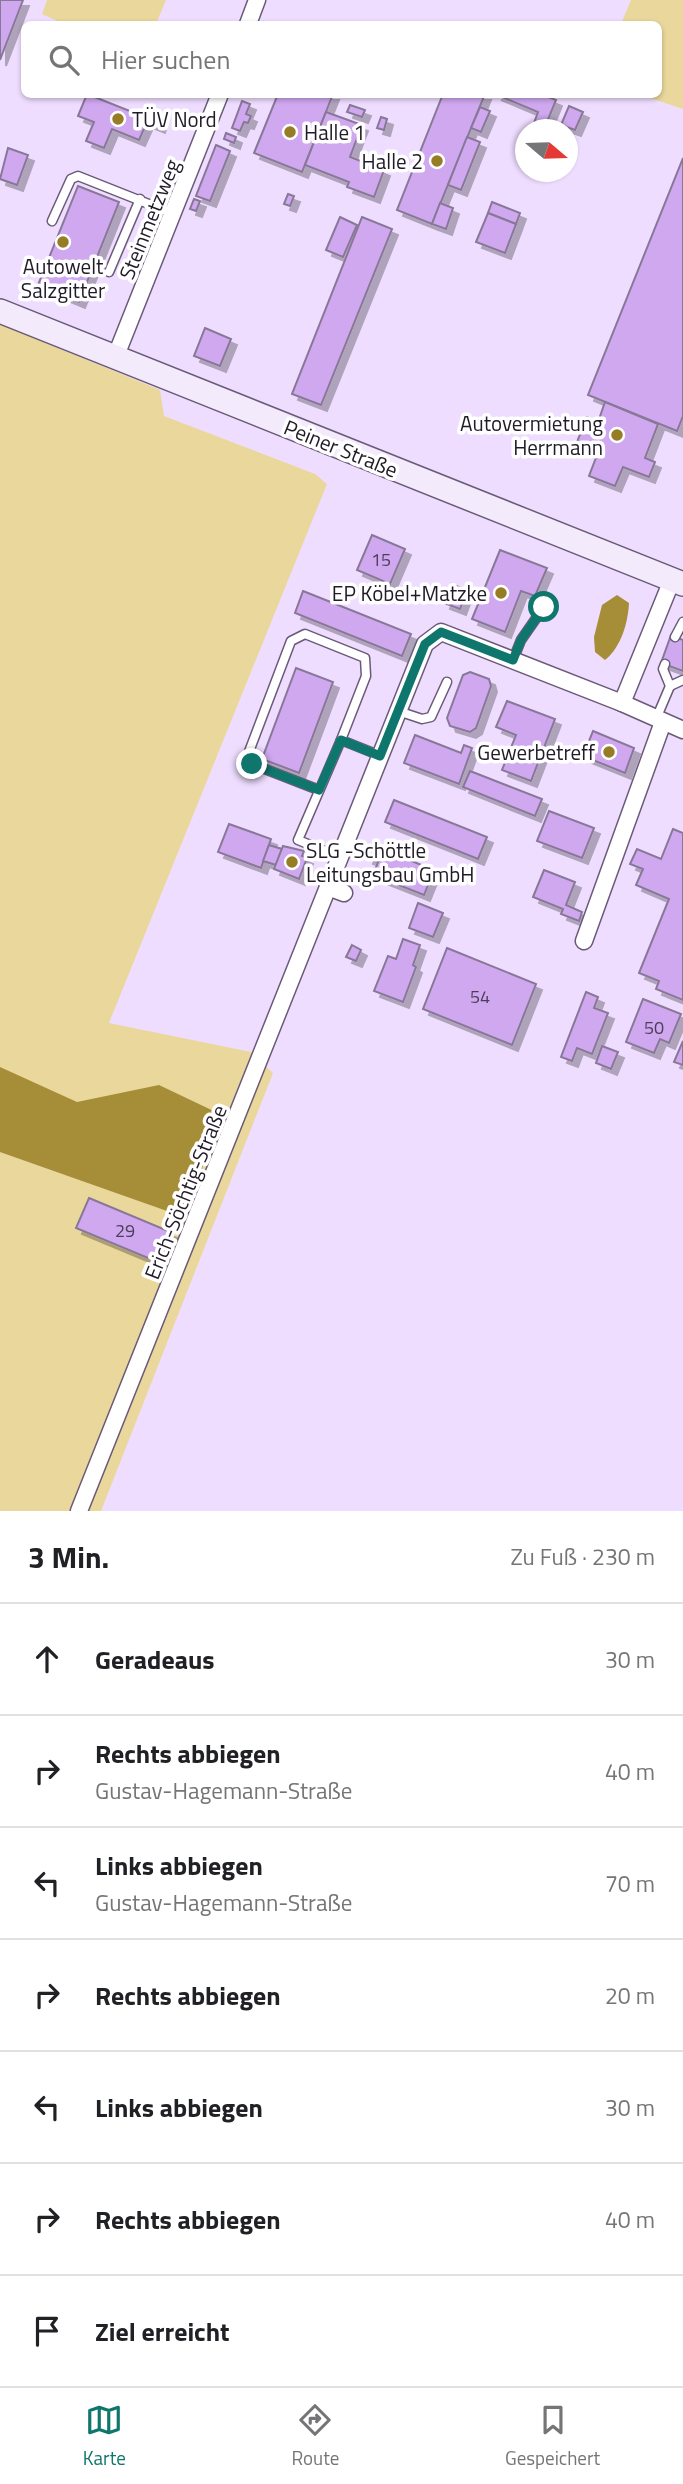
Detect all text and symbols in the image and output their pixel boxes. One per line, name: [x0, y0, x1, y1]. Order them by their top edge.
search box: [21, 21, 662, 98]
text: Hier suchen: [101, 40, 230, 79]
icon: search: [45, 41, 83, 79]
place label: TÜV Nord: [132, 103, 217, 135]
marker: TÜV Nord: [110, 111, 126, 127]
place label: Halle 1: [304, 116, 365, 148]
north arrow: [515, 119, 578, 182]
marker: Halle 1: [282, 124, 298, 140]
place label: Halle 2: [362, 145, 423, 177]
marker: Halle 2: [429, 153, 445, 169]
street label: Steinmetzweg: [110, 154, 188, 284]
marker: Autowelt Salzgitter: [55, 234, 71, 250]
place label: Autowelt Salzgitter: [21, 250, 105, 306]
place label: Autovermietung Herrmann: [460, 407, 603, 463]
street label: Peiner Straße: [279, 411, 403, 485]
marker: Autovermietung Herrmann: [609, 427, 625, 443]
house number: 15: [371, 546, 391, 573]
place label: EP Köbel+Matzke: [332, 577, 487, 609]
marker: EP Köbel+Matzke: [493, 585, 509, 601]
route start: [528, 591, 559, 622]
place label: Gewerbetreff: [477, 736, 595, 768]
marker: Gewerbetreff: [601, 744, 617, 760]
route end: [236, 748, 267, 779]
place label: SLG -Schöttle Leitungsbau GmbH: [306, 834, 474, 890]
marker: SLG -Schöttle Leitungsbau GmbH: [284, 854, 300, 870]
house number: 54: [470, 983, 490, 1010]
house number: 50: [644, 1014, 664, 1041]
street label: Erich-Söchtig-Straße: [135, 1100, 235, 1284]
house number: 29: [115, 1217, 135, 1244]
text: 3 Min.: [28, 1534, 109, 1580]
text: Zu Fuß · 230 m: [511, 1539, 655, 1574]
icon: ahead: [28, 1640, 66, 1678]
text: Geradeaus: [95, 1640, 215, 1679]
text: 30 m: [605, 1642, 655, 1677]
text: Rechts abbiegen: [95, 1734, 281, 1773]
icon: right: [28, 1752, 66, 1790]
text: 40 m: [605, 1754, 655, 1789]
text: Gustav-Hagemann-Straße: [95, 1773, 352, 1808]
text: Links abbiegen: [95, 1846, 263, 1885]
icon: left: [28, 1864, 66, 1902]
text: 70 m: [605, 1866, 655, 1901]
text: Gustav-Hagemann-Straße: [95, 1885, 352, 1920]
icon: right: [28, 1976, 66, 2014]
text: Rechts abbiegen: [95, 1976, 281, 2015]
text: 20 m: [605, 1978, 655, 2013]
icon: left: [28, 2088, 66, 2126]
text: Links abbiegen: [95, 2088, 263, 2127]
text: 30 m: [605, 2090, 655, 2125]
icon: right: [28, 2200, 66, 2238]
text: Rechts abbiegen: [95, 2200, 281, 2239]
text: 40 m: [605, 2202, 655, 2237]
icon: arrive: [28, 2312, 66, 2350]
text: Ziel erreicht: [95, 2312, 230, 2351]
tab: Karte: [83, 2401, 126, 2472]
tab: Route: [291, 2401, 339, 2472]
tab: Gespeichert: [505, 2401, 600, 2472]

